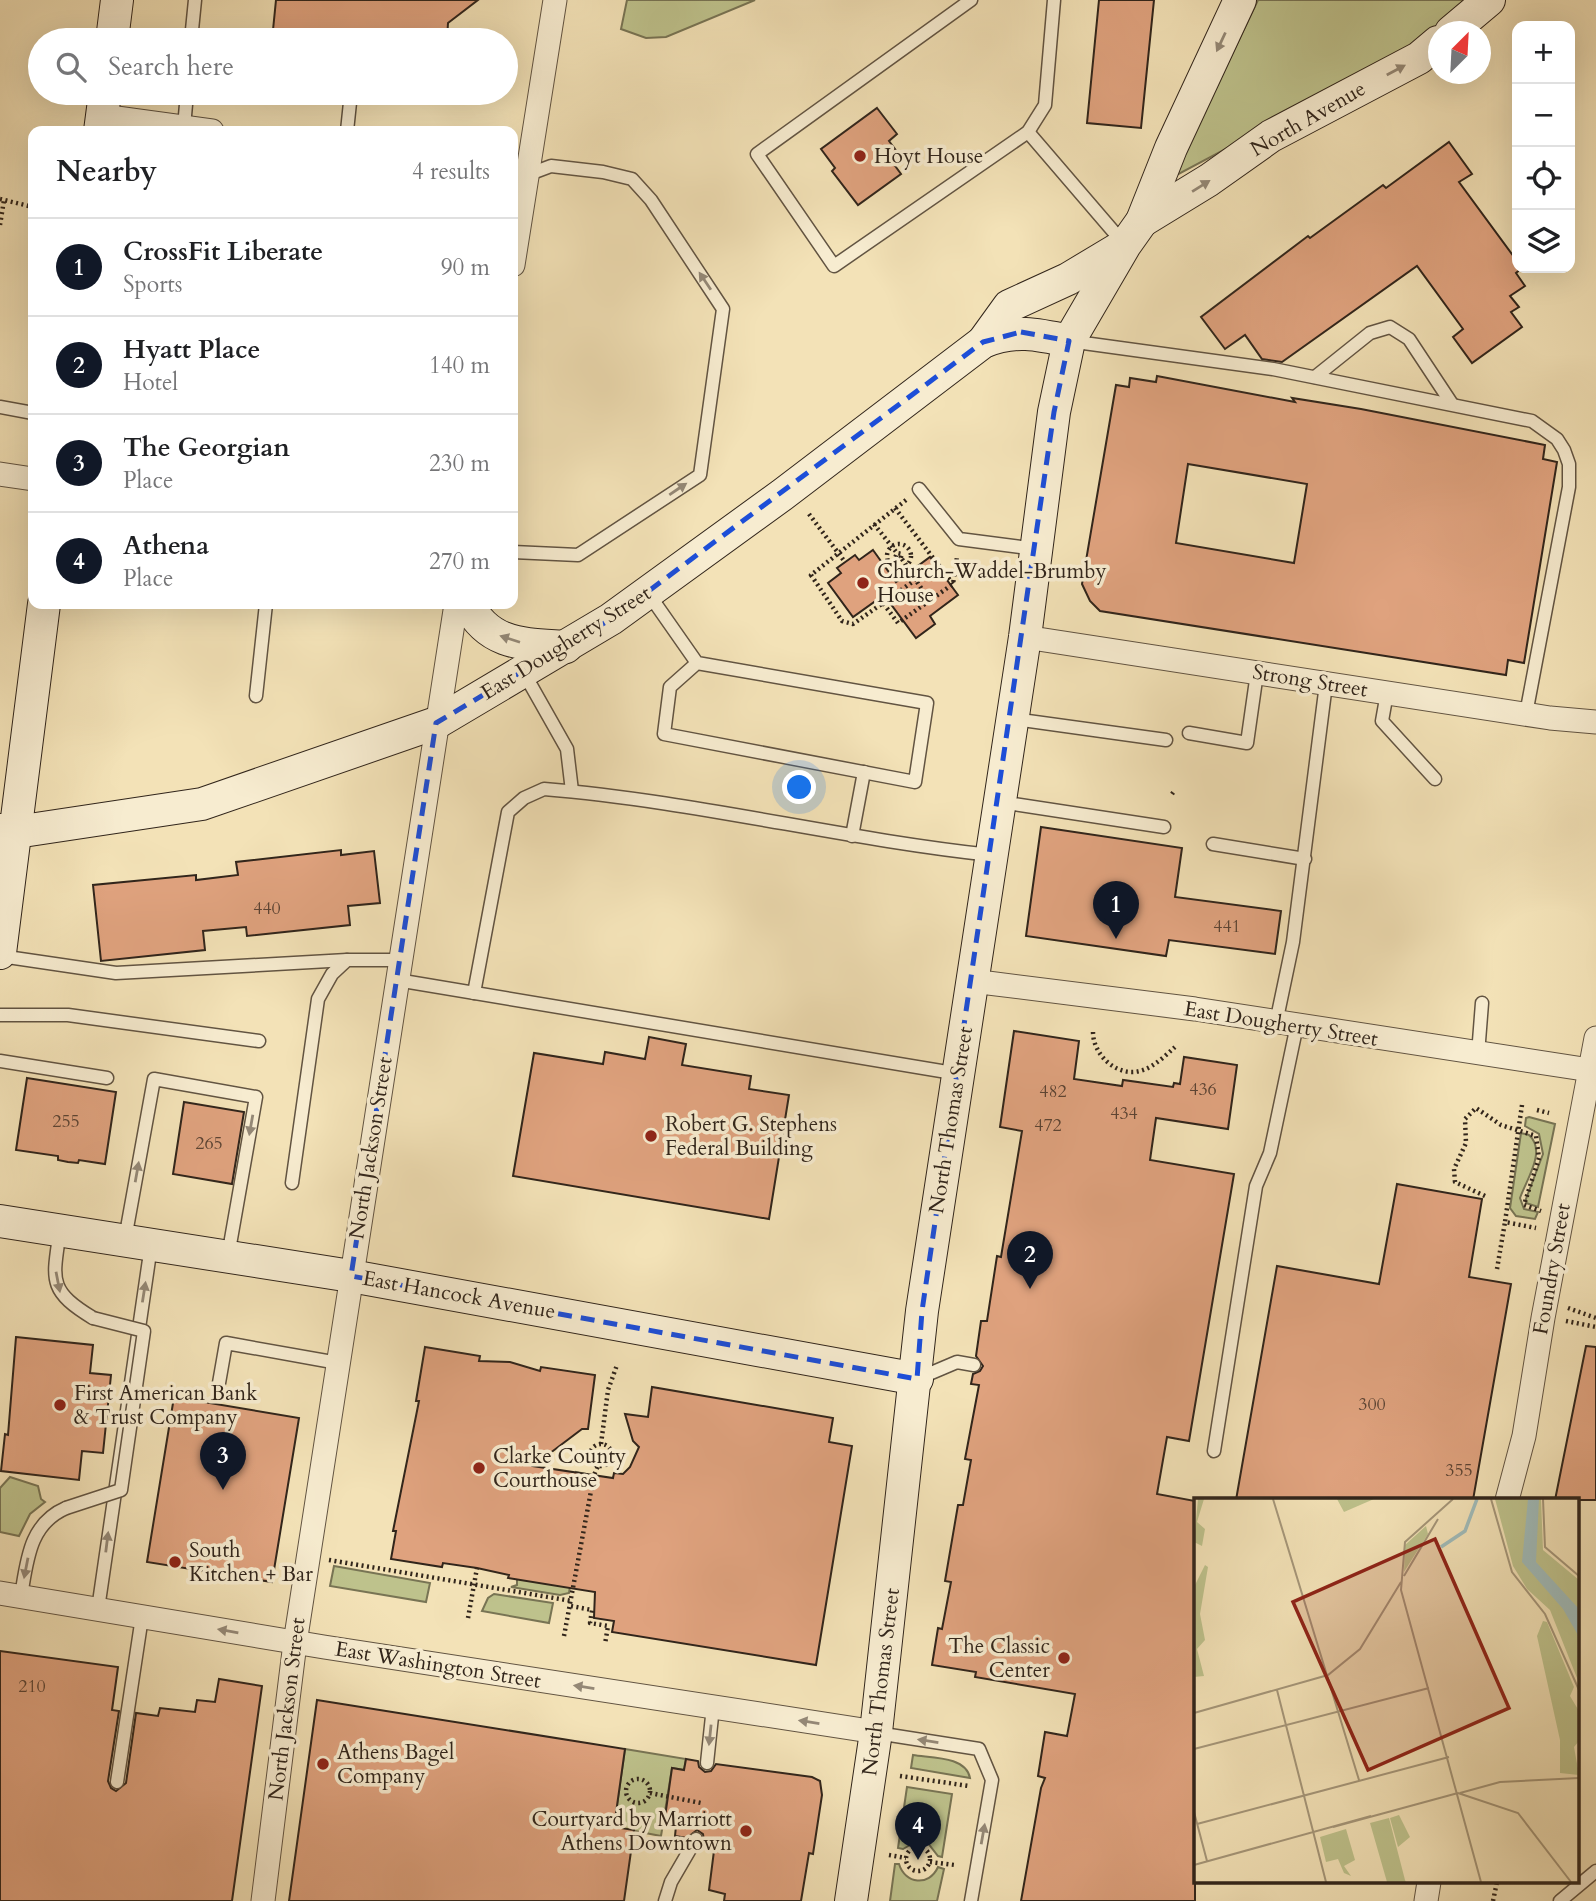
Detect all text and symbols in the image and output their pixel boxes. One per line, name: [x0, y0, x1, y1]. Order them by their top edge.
north arrow: [1428, 21, 1491, 84]
map controls: [1512, 21, 1575, 273]
button: +: [1512, 21, 1575, 84]
search box: [28, 28, 518, 105]
one-way arrow: [1215, 32, 1227, 52]
icon: search: [52, 48, 90, 86]
text: Search here: [108, 49, 234, 84]
one-way arrow: [1386, 64, 1406, 76]
street label: North Avenue: [1245, 74, 1371, 164]
button: −: [1512, 84, 1575, 147]
place label: Hoyt House: [874, 142, 983, 171]
button: locate: [1512, 147, 1575, 210]
marker: Hoyt House: [852, 148, 868, 164]
text: Nearby: [56, 151, 157, 192]
text: 4 results: [412, 156, 490, 187]
one-way arrow: [1191, 179, 1210, 192]
button: layers: [1512, 210, 1575, 273]
text: CrossFit Liberate: [123, 234, 323, 269]
text: 1: [73, 252, 85, 283]
text: 90 m: [441, 252, 490, 283]
text: Sports: [123, 269, 183, 300]
one-way arrow: [698, 272, 712, 290]
text: Hyatt Place: [123, 332, 260, 367]
text: 2: [73, 350, 85, 381]
text: 140 m: [429, 350, 490, 381]
text: Hotel: [123, 367, 178, 398]
text: The Georgian: [123, 430, 290, 465]
text: 3: [73, 448, 85, 479]
text: 230 m: [429, 448, 490, 479]
text: Place: [123, 465, 173, 496]
one-way arrow: [669, 483, 688, 496]
text: Athena: [123, 528, 209, 563]
text: 4: [73, 546, 85, 577]
text: 270 m: [429, 546, 490, 577]
place label: Church-Waddel-Brumby House: [877, 557, 1107, 610]
text: Place: [123, 563, 173, 594]
marker: Church-Waddel-Brumby House: [855, 575, 871, 591]
street label: East Dougherty Street: [475, 579, 657, 707]
one-way arrow: [499, 634, 520, 644]
street label: Strong Street: [1250, 658, 1370, 704]
your location: [782, 770, 816, 804]
pin: 1: [1093, 881, 1139, 939]
house number: 440: [253, 896, 281, 921]
house number: 441: [1213, 914, 1241, 939]
street label: East Dougherty Street: [1182, 994, 1380, 1054]
street label: North Thomas Street: [922, 1024, 980, 1216]
street label: North Jackson Street: [342, 1054, 400, 1241]
house number: 436: [1189, 1077, 1217, 1102]
house number: 482: [1039, 1079, 1067, 1104]
house number: 434: [1110, 1101, 1138, 1126]
house number: 255: [52, 1109, 80, 1134]
place label: Robert G. Stephens Federal Building: [665, 1110, 837, 1163]
house number: 472: [1034, 1113, 1062, 1138]
one-way arrow: [245, 1114, 256, 1136]
marker: Robert G. Stephens Federal Building: [643, 1128, 659, 1144]
house number: 265: [195, 1131, 223, 1156]
one-way arrow: [132, 1161, 143, 1183]
street label: Foundry Street: [1526, 1201, 1578, 1337]
pin: 2: [1007, 1231, 1053, 1289]
street label: East Hancock Avenue: [360, 1264, 558, 1326]
one-way arrow: [53, 1271, 64, 1293]
one-way arrow: [139, 1281, 150, 1303]
place label: First American Bank & Trust Company: [74, 1379, 258, 1432]
house number: 300: [1358, 1392, 1386, 1417]
marker: First American Bank & Trust Company: [52, 1397, 68, 1413]
pin: 3: [200, 1432, 246, 1490]
place label: Clarke County Courthouse: [493, 1442, 626, 1495]
house number: 355: [1445, 1458, 1473, 1483]
marker: Clarke County Courthouse: [471, 1460, 487, 1476]
inset map: [1194, 1498, 1578, 1884]
one-way arrow: [101, 1530, 112, 1552]
place label: South Kitchen + Bar: [189, 1536, 313, 1589]
marker: South Kitchen + Bar: [167, 1554, 183, 1570]
one-way arrow: [20, 1558, 31, 1580]
street label: North Thomas Street: [855, 1586, 907, 1778]
street label: North Jackson Street: [261, 1615, 313, 1802]
one-way arrow: [217, 1625, 239, 1636]
place label: The Classic Center: [948, 1632, 1050, 1685]
street label: East Washington Street: [333, 1634, 543, 1696]
marker: The Classic Center: [1056, 1650, 1072, 1666]
house number: 210: [18, 1674, 46, 1699]
one-way arrow: [573, 1681, 595, 1692]
one-way arrow: [798, 1716, 820, 1727]
one-way arrow: [704, 1724, 715, 1746]
one-way arrow: [917, 1735, 939, 1746]
place label: Athens Bagel Company: [337, 1738, 454, 1791]
marker: Athens Bagel Company: [315, 1756, 331, 1772]
pin: 4: [895, 1802, 941, 1860]
place label: Courtyard by Marriott Athens Downtown: [531, 1805, 732, 1858]
marker: Courtyard by Marriott Athens Downtown: [738, 1823, 754, 1839]
one-way arrow: [978, 1823, 989, 1845]

